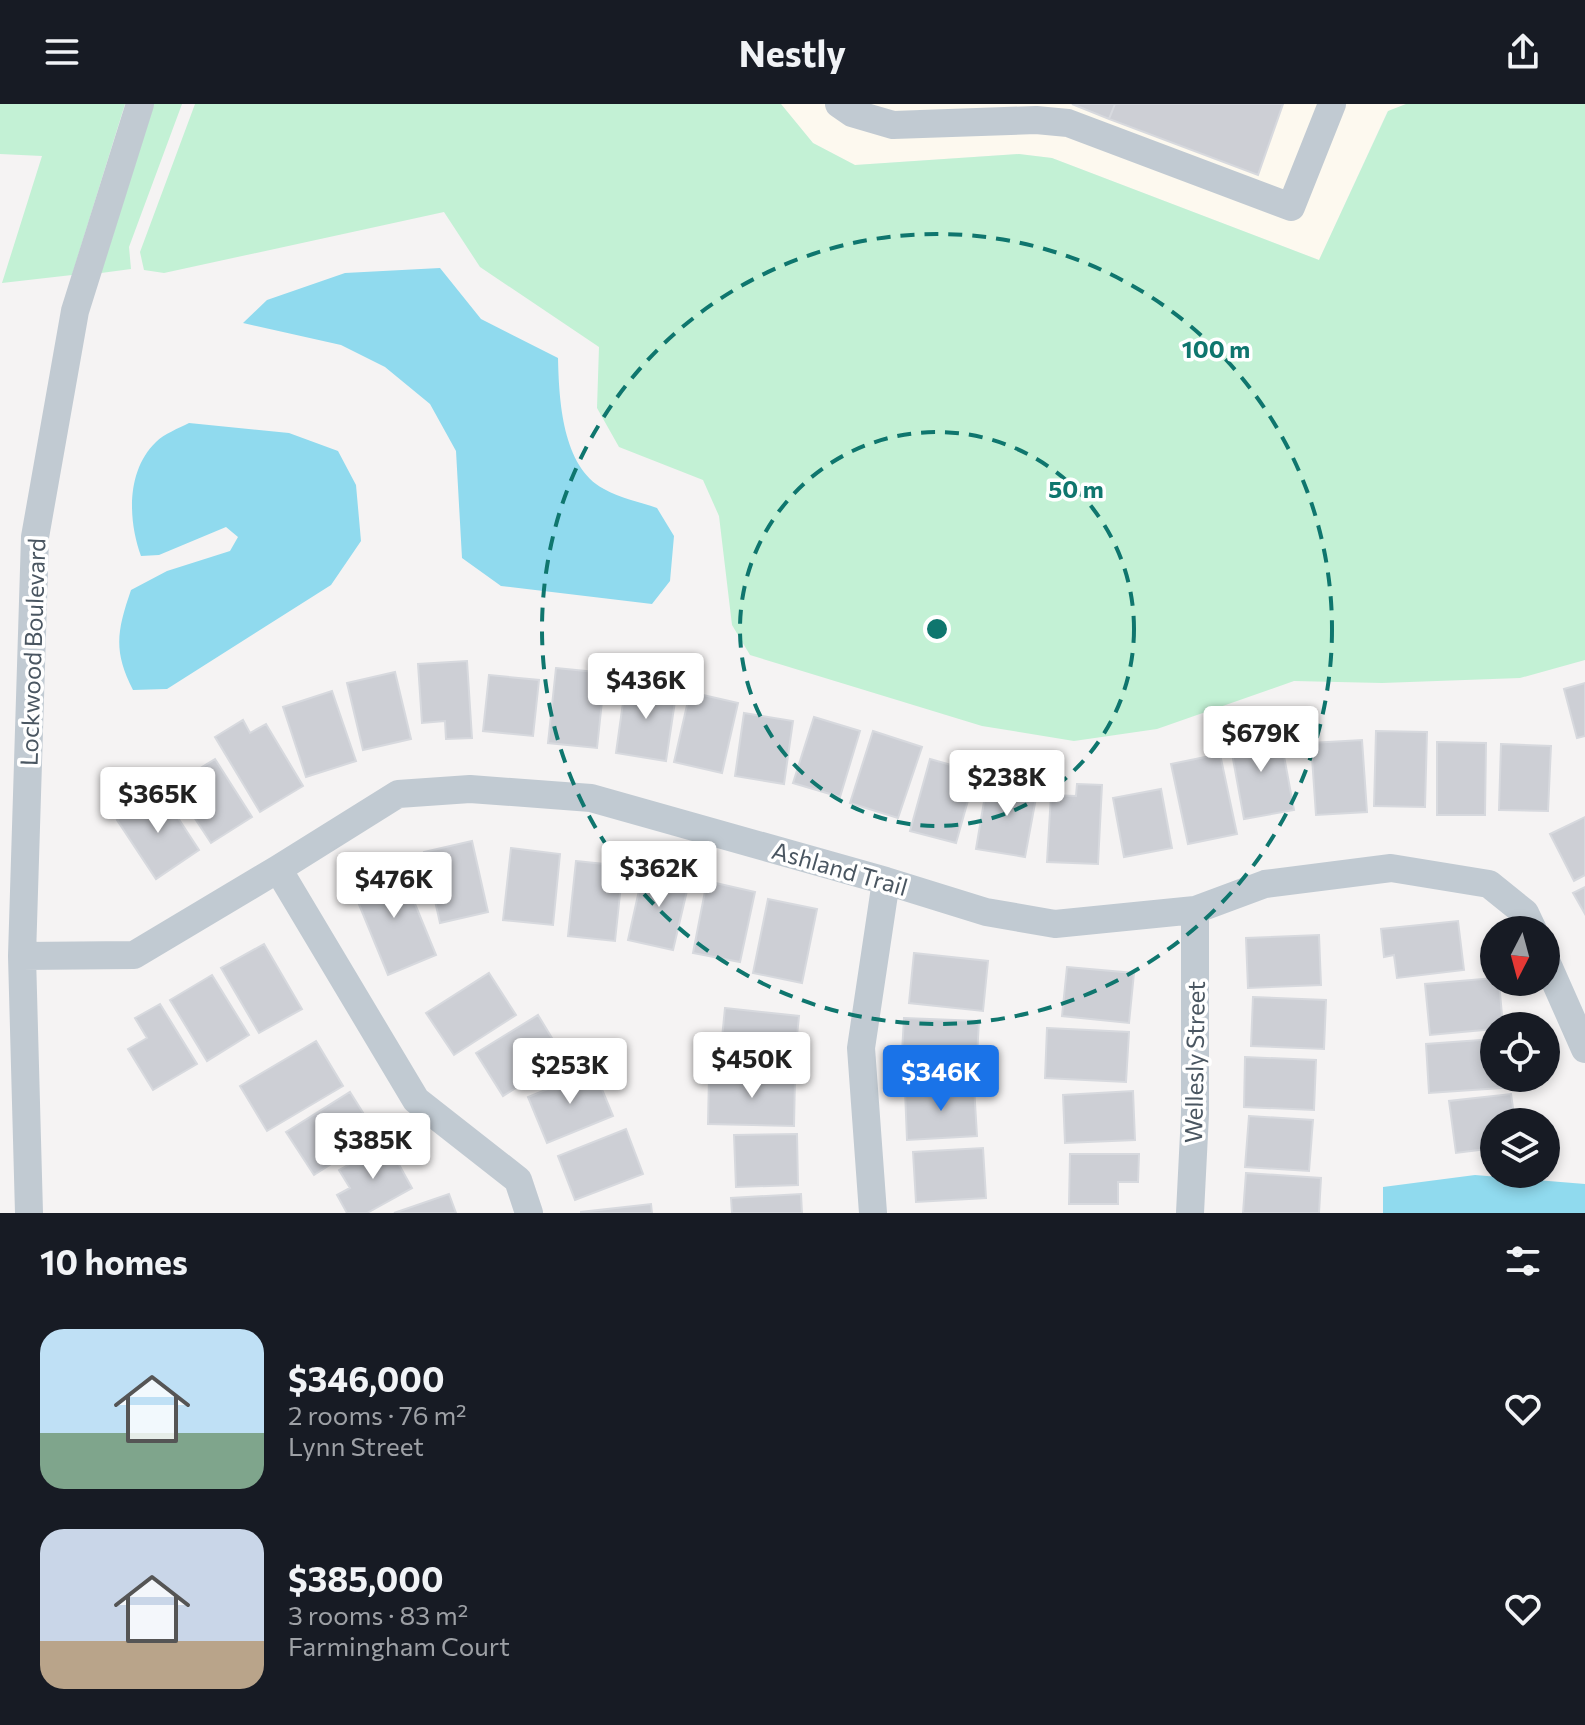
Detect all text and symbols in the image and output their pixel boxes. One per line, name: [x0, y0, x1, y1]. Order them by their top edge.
icon: menu: [40, 30, 84, 74]
text: Nestly: [739, 30, 846, 74]
icon: share: [1501, 30, 1545, 74]
text: 100 m: [1182, 334, 1250, 363]
text: 50 m: [1048, 474, 1104, 503]
street label: Lockwood Boulevard: [14, 537, 50, 767]
centre of rings: [923, 615, 951, 643]
pin: $436K: [590, 653, 702, 721]
text: $436K: [606, 663, 686, 694]
pin: $679K: [1205, 706, 1317, 774]
text: $679K: [1221, 716, 1301, 747]
pin: $238K: [951, 750, 1063, 818]
text: $238K: [967, 760, 1047, 791]
pin: $365K: [102, 767, 214, 835]
text: $365K: [118, 777, 198, 808]
street label: Ashland Trail: [769, 835, 911, 901]
pin: $362K: [603, 841, 715, 909]
text: $362K: [620, 851, 698, 882]
pin: $476K: [338, 852, 450, 920]
text: $476K: [355, 862, 433, 893]
north arrow: [1480, 916, 1560, 996]
map controls: [1480, 916, 1560, 1188]
street label: Wellesly Street: [1178, 981, 1210, 1143]
button: locate: [1480, 1012, 1560, 1092]
pin: $450K: [696, 1032, 808, 1100]
pin: $253K: [514, 1038, 626, 1106]
text: $450K: [711, 1042, 793, 1073]
pin: $346K: [885, 1045, 997, 1113]
text: $253K: [531, 1048, 609, 1079]
text: $346K: [901, 1055, 981, 1086]
button: layers: [1480, 1108, 1560, 1188]
pin: $385K: [317, 1113, 429, 1181]
text: $385K: [333, 1123, 413, 1154]
icon: filters: [1501, 1239, 1545, 1283]
text: 10 homes: [40, 1240, 188, 1282]
text: $346,000: [288, 1357, 445, 1399]
icon: home: [104, 1361, 200, 1457]
icon: heart: [1501, 1387, 1545, 1431]
text: 2 rooms · 76 m²: [288, 1399, 467, 1430]
text: Lynn Street: [288, 1430, 424, 1461]
text: $385,000: [288, 1557, 444, 1599]
icon: home: [104, 1561, 200, 1657]
icon: heart: [1501, 1587, 1545, 1631]
text: 3 rooms · 83 m²: [288, 1599, 468, 1630]
text: Farmingham Court: [288, 1630, 510, 1661]

